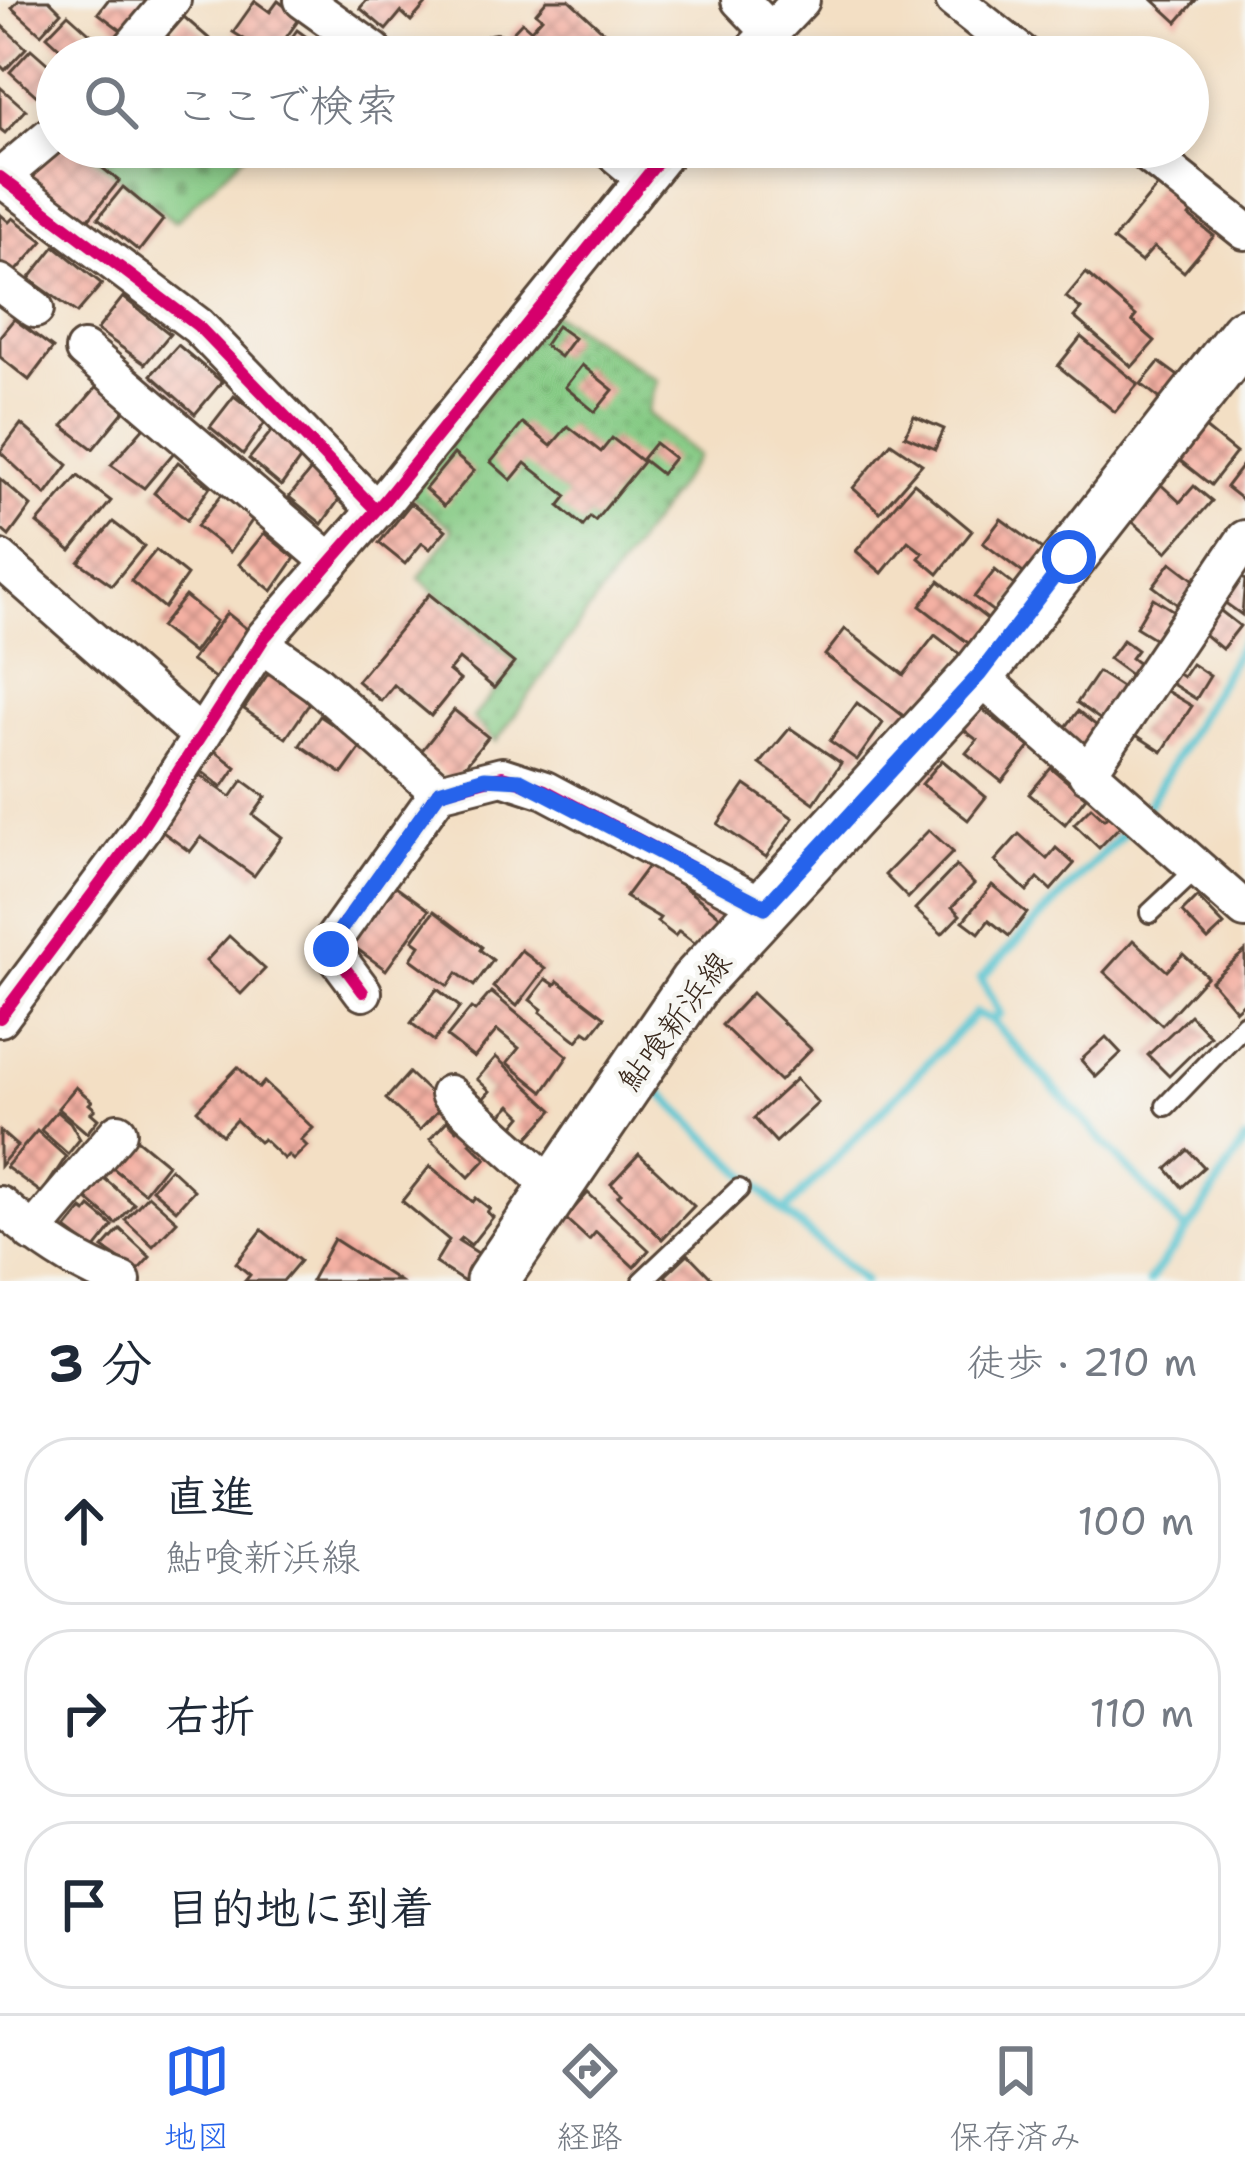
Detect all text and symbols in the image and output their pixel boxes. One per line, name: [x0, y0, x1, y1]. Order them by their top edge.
search box: [36, 36, 1209, 168]
icon: search: [78, 69, 144, 135]
text: ここで検索: [174, 75, 399, 135]
route start: [1042, 530, 1096, 584]
route end: [304, 922, 358, 976]
street label: 鮎喰新浜線: [606, 942, 742, 1100]
text: 3 分: [48, 1329, 152, 1397]
text: 徒歩 · 210 m: [967, 1336, 1197, 1388]
text: 直進: [165, 1466, 255, 1526]
icon: ahead: [51, 1488, 117, 1554]
text: 100 m: [1078, 1495, 1194, 1547]
text: 鮎喰新浜線: [165, 1531, 360, 1583]
icon: right: [51, 1680, 117, 1746]
text: 右折: [165, 1686, 255, 1746]
text: 110 m: [1090, 1687, 1194, 1739]
icon: arrive: [51, 1872, 117, 1938]
text: 目的地に到着: [165, 1878, 435, 1938]
tab: 地図: [164, 2038, 230, 2159]
tab: 経路: [557, 2038, 623, 2159]
tab: 保存済み: [950, 2038, 1082, 2159]

